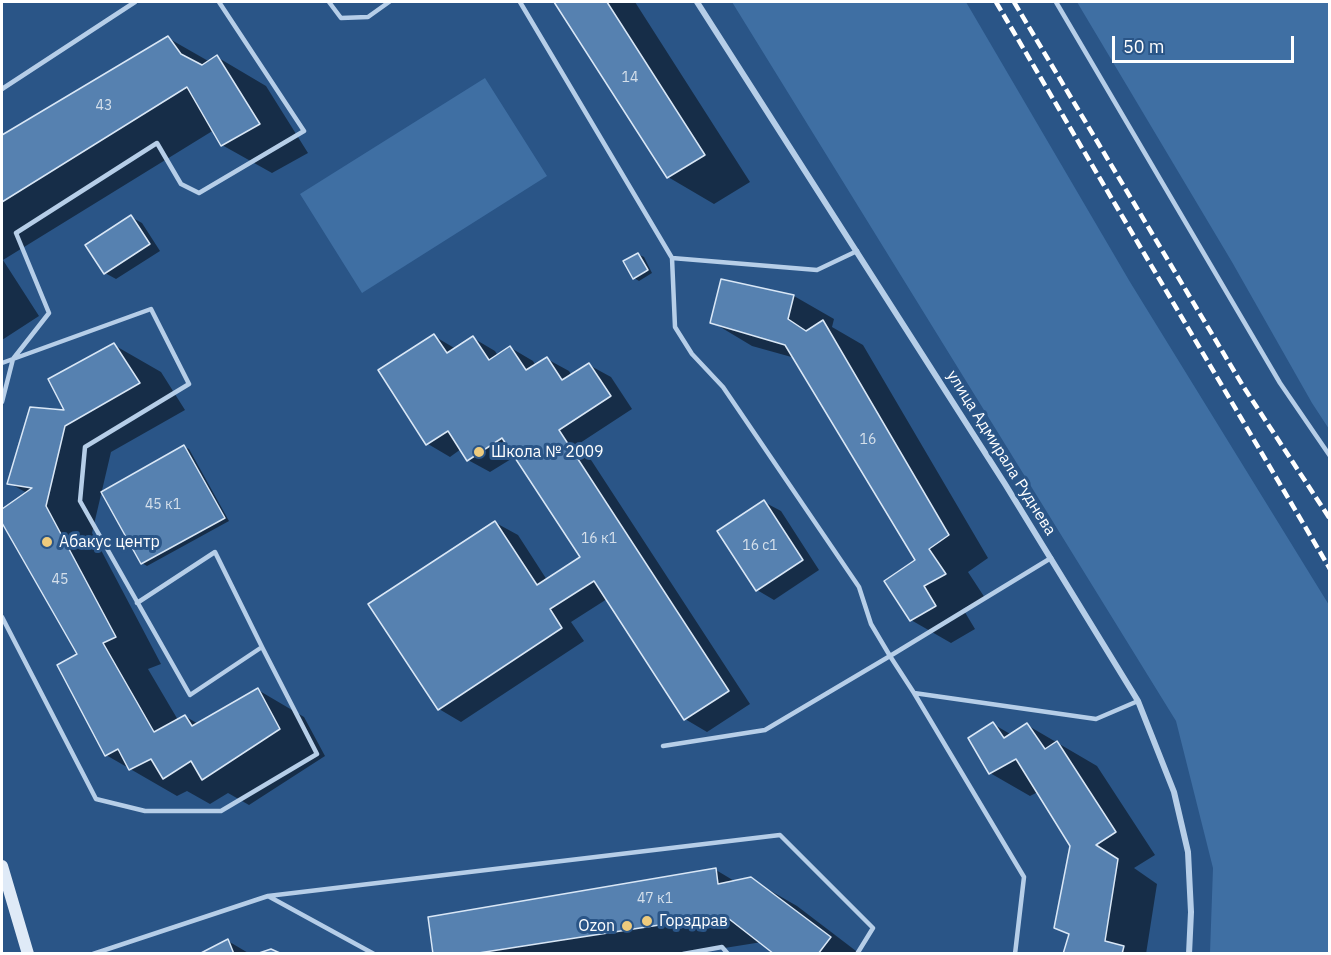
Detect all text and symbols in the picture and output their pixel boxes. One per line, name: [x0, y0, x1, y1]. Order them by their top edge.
scale bar: [1115, 24, 1296, 62]
text: 50 m: [1123, 35, 1165, 58]
house number: 14: [622, 70, 638, 86]
house number: 43: [96, 98, 112, 114]
street label: улица Адмирала Руднева: [942, 367, 1060, 539]
house number: 16: [860, 432, 876, 448]
place label: Школа № 2009: [491, 442, 604, 462]
marker: Школа № 2009: [472, 445, 486, 459]
house number: 45 к1: [145, 497, 181, 513]
house number: 16 к1: [581, 531, 617, 547]
place label: Абакус центр: [59, 532, 160, 552]
marker: Абакус центр: [40, 535, 54, 549]
house number: 16 с1: [742, 538, 778, 554]
house number: 45: [52, 572, 68, 588]
house number: 47 к1: [637, 891, 673, 907]
place label: Горздрав: [659, 911, 728, 931]
marker: Горздрав: [640, 914, 654, 928]
place label: Ozon: [578, 916, 615, 936]
marker: Ozon: [620, 919, 634, 933]

